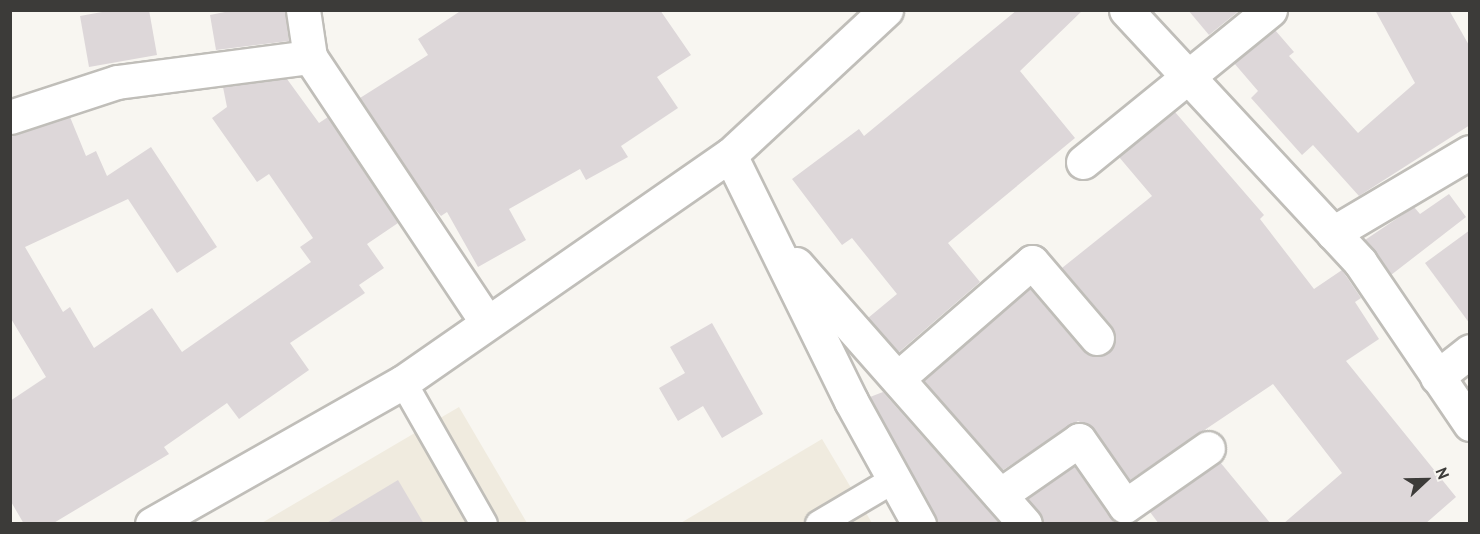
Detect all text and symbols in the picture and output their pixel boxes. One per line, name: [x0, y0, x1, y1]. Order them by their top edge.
north arrow: [1396, 450, 1456, 510]
text: N: [1431, 465, 1454, 482]

